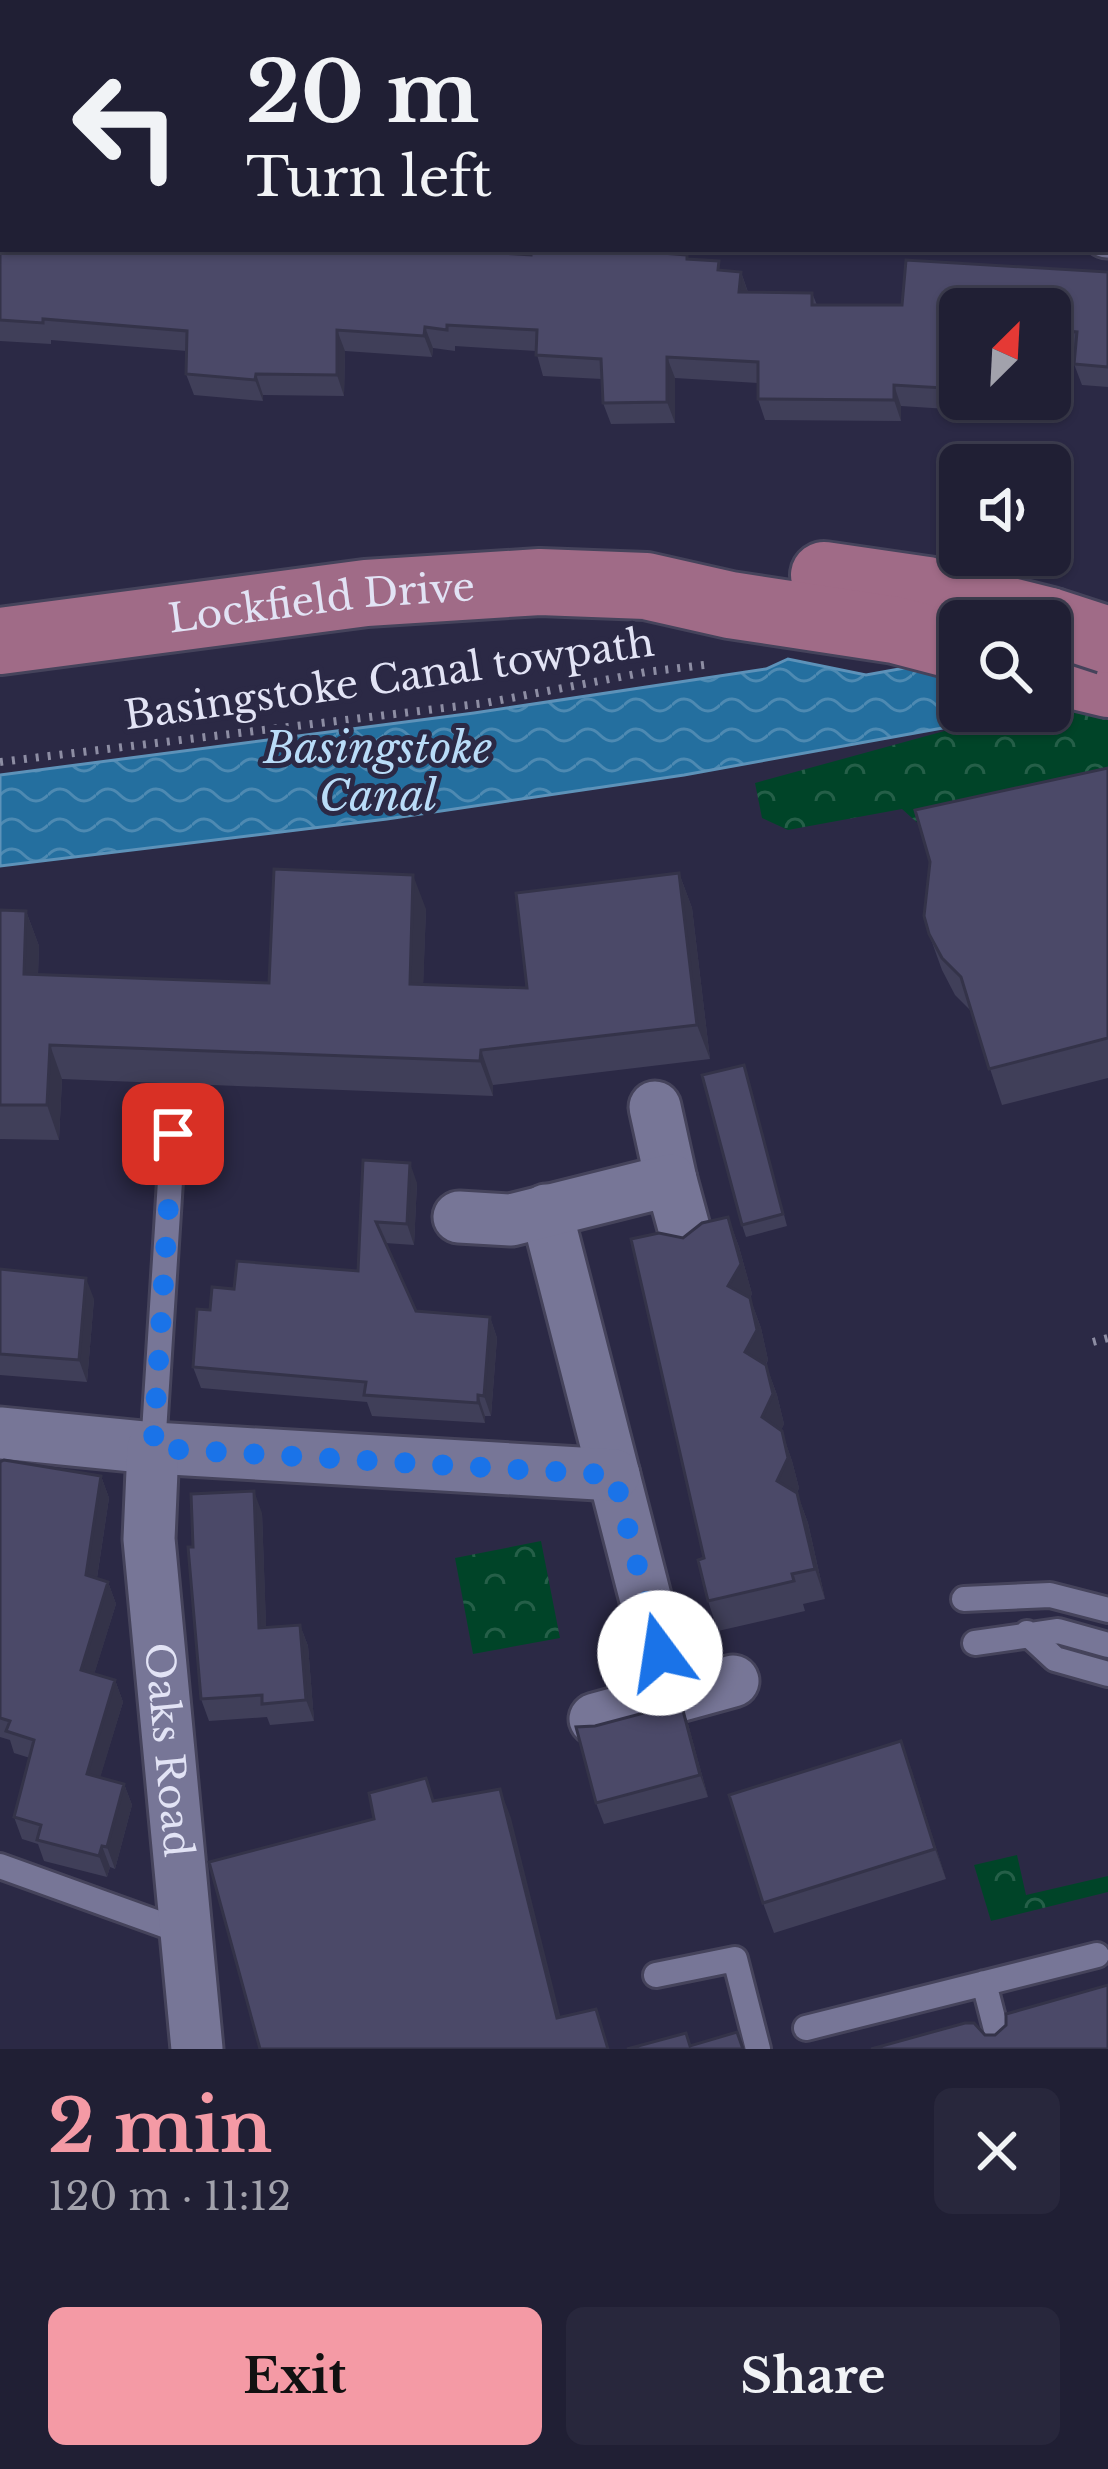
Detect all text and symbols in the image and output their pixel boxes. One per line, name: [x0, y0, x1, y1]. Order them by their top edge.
text: 20 m: [246, 41, 479, 145]
icon: left: [48, 48, 204, 204]
text: Turn left: [246, 144, 492, 211]
north arrow: [939, 288, 1071, 420]
map controls: [939, 288, 1071, 732]
button: sound: [939, 444, 1071, 576]
street label: Lockfield Drive: [165, 562, 476, 643]
button: search: [939, 600, 1071, 732]
street label: Basingstoke Canal towpath: [121, 618, 657, 740]
water label: Basingstoke Canal: [262, 722, 492, 822]
pin: [122, 1083, 224, 1185]
icon: arrive: [140, 1101, 206, 1167]
position arrow: [597, 1590, 723, 1716]
street label: Oaks Road: [134, 1641, 203, 1859]
text: 2 min: [48, 2082, 272, 2171]
button: close: [934, 2088, 1060, 2214]
text: 120 m · 11:12: [48, 2172, 291, 2221]
button: Exit: [48, 2307, 542, 2445]
button: Share: [566, 2307, 1060, 2445]

